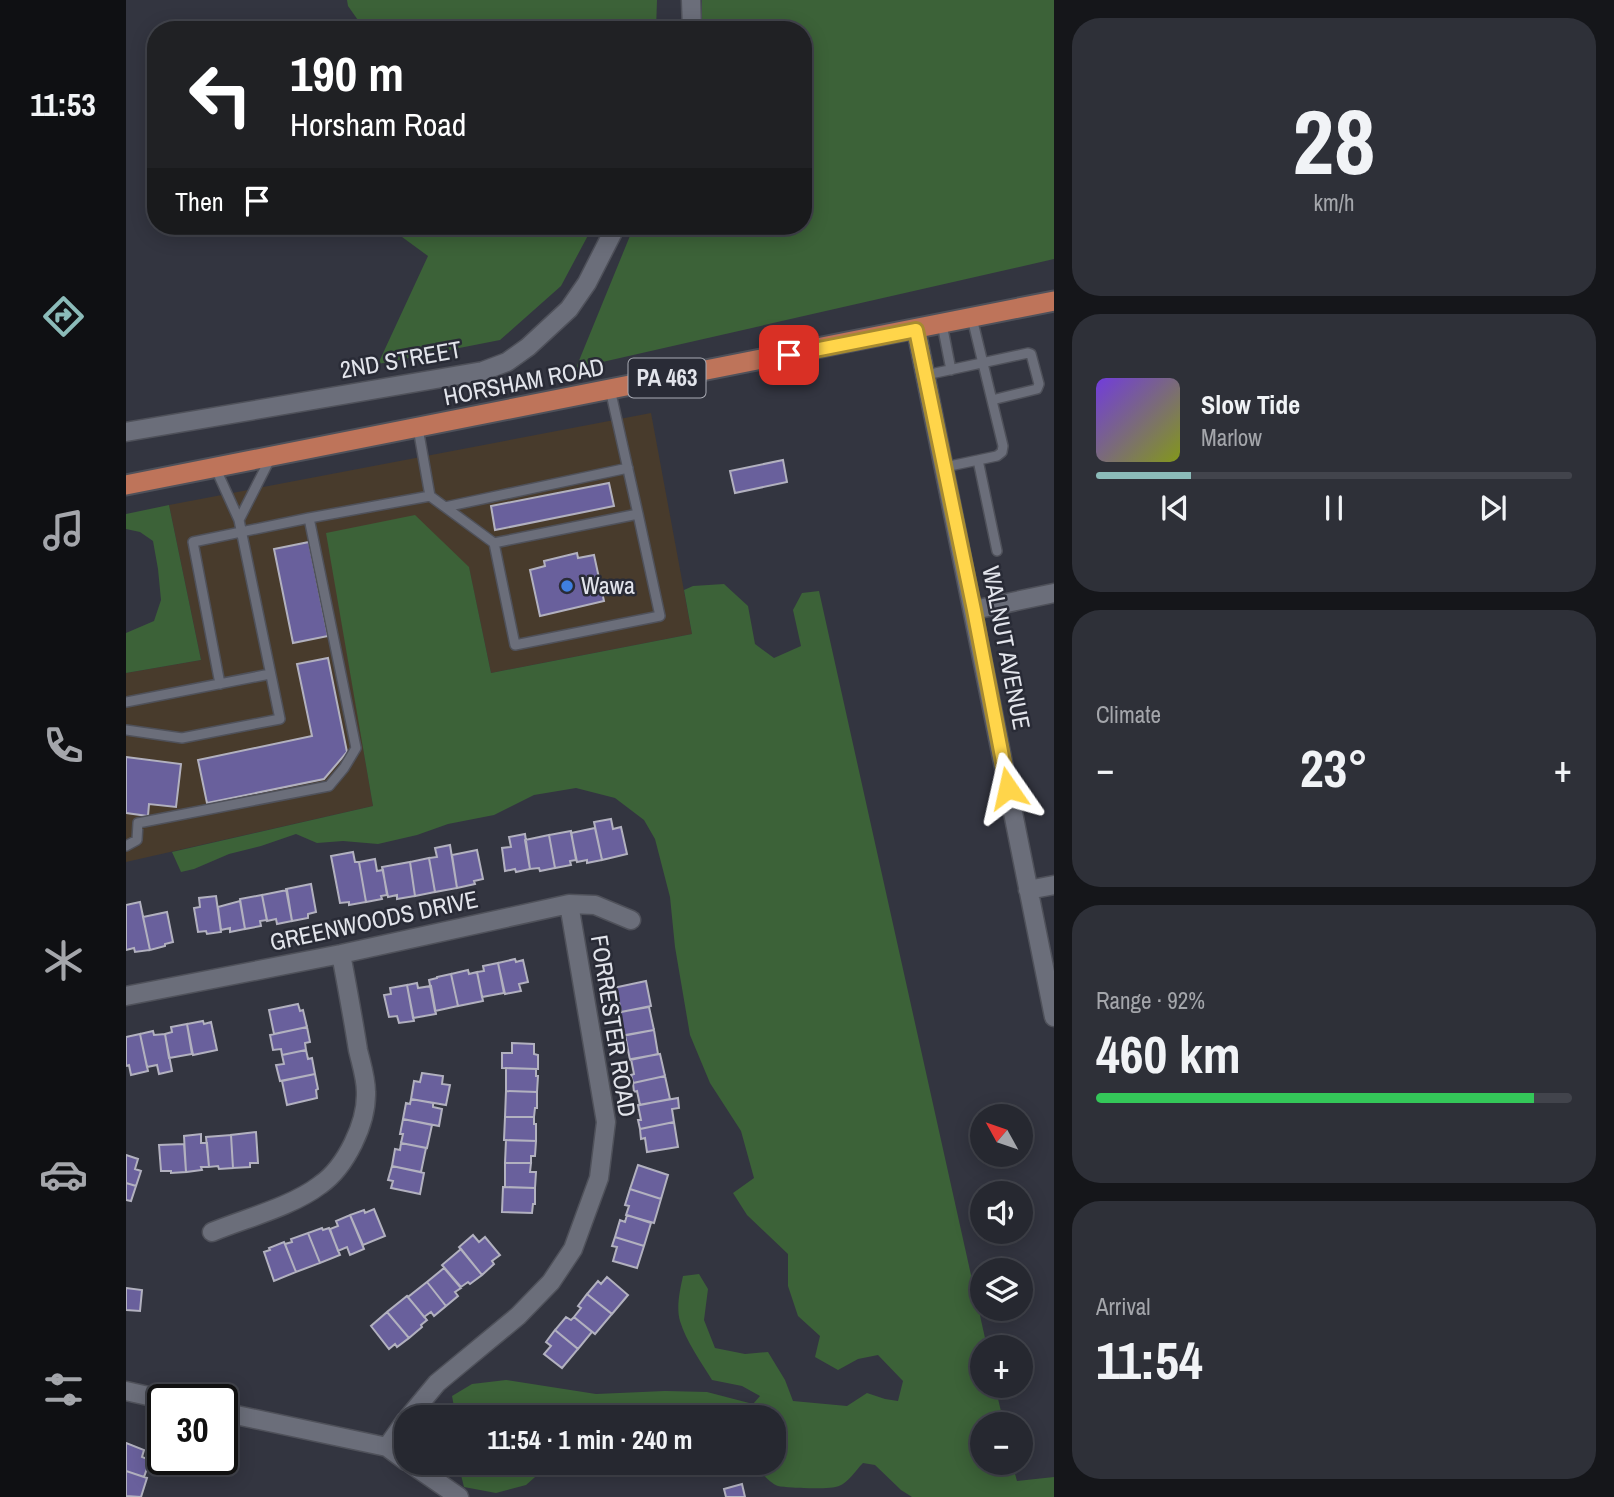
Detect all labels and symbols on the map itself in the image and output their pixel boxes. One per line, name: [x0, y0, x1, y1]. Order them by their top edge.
pin: [759, 325, 819, 385]
street label: 2ND STREET: [338, 333, 464, 385]
street label: HORSHAM ROAD: [441, 350, 607, 412]
road number: PA 463: [629, 358, 706, 398]
street label: WALNUT AVENUE: [975, 563, 1039, 732]
place label: Wawa: [581, 569, 635, 601]
marker: Wawa: [559, 578, 575, 594]
position arrow: [971, 751, 1045, 825]
street label: GREENWOODS DRIVE: [267, 882, 481, 958]
street label: FORRESTER ROAD: [584, 933, 644, 1119]
north arrow: [970, 1104, 1032, 1167]
speed limit sign: 30: [147, 1384, 238, 1475]

